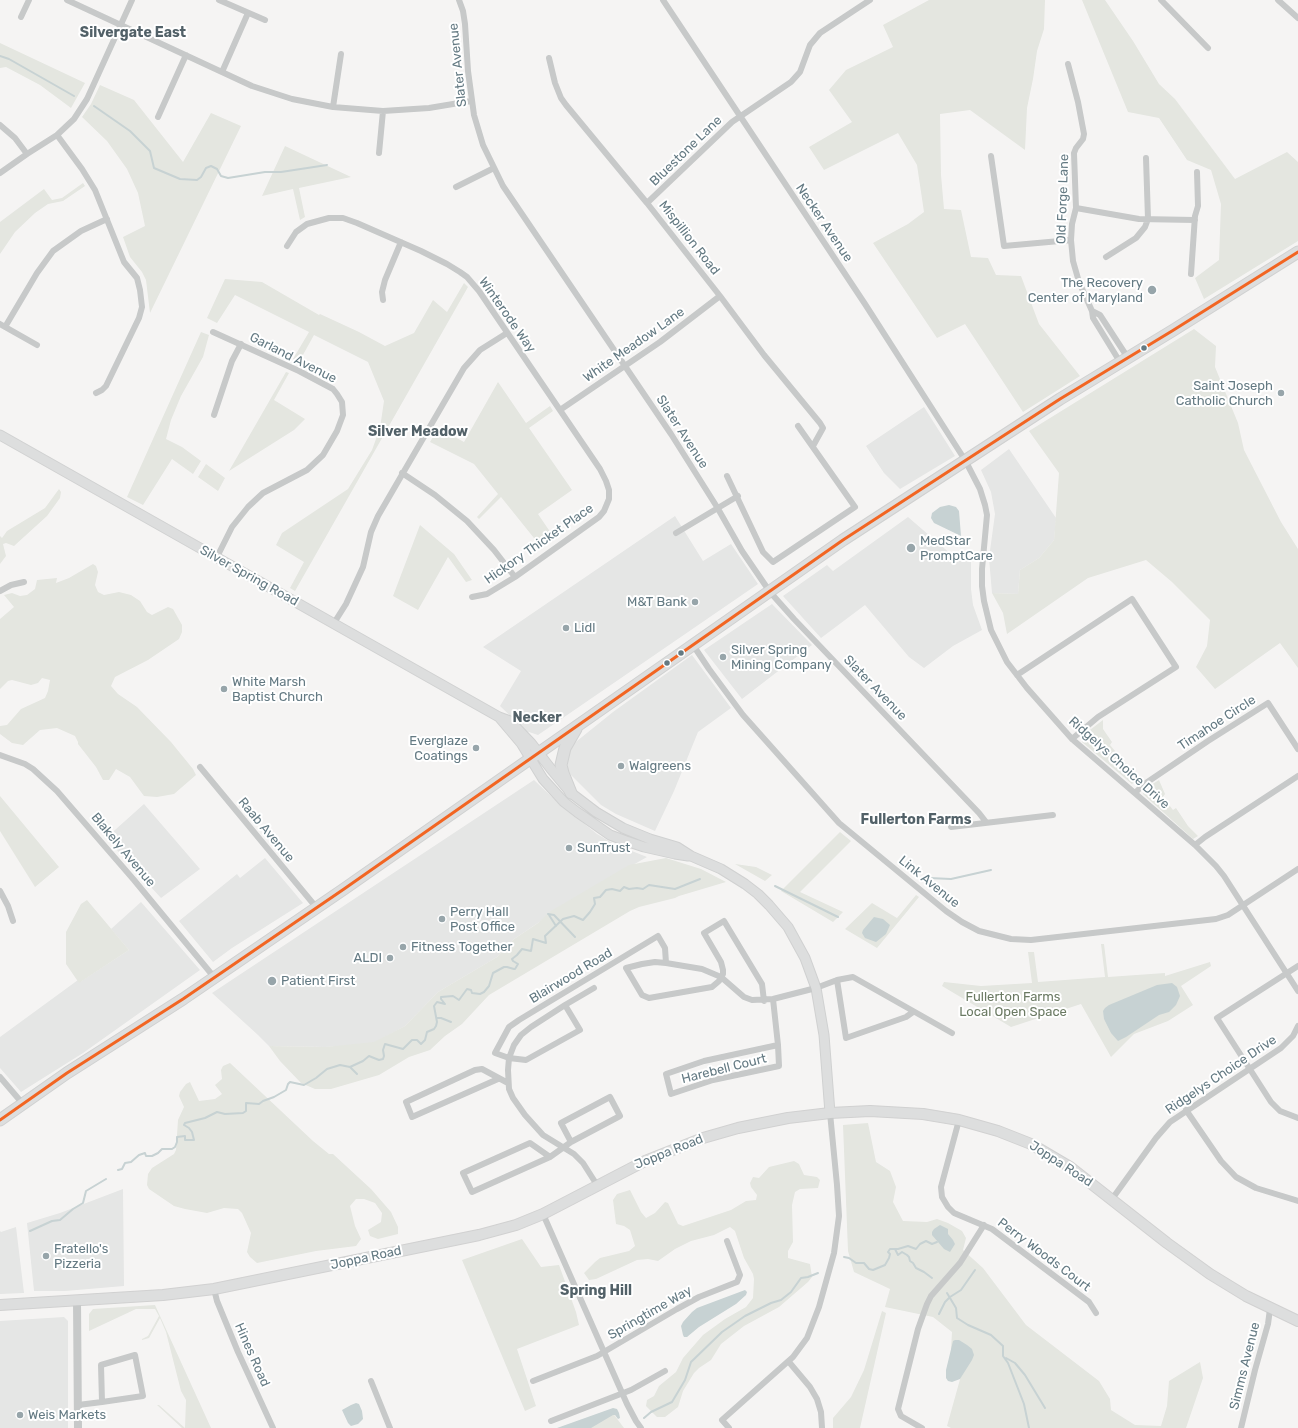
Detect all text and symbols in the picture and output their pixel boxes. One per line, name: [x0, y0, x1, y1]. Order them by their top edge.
street label: Slater Avenue: [446, 22, 470, 108]
district label: Silvergate East: [80, 25, 186, 41]
street label: Bluestone Lane: [647, 113, 725, 189]
street label: Old Forge Lane: [1054, 154, 1072, 244]
street label: Necker Avenue: [792, 181, 856, 265]
street label: Mispillion Road: [655, 198, 723, 278]
street label: Winterode Way: [475, 274, 539, 356]
place label: The Recovery Center of Maryland: [1028, 275, 1143, 306]
marker: The Recovery Center of Maryland: [1146, 284, 1158, 296]
street label: White Meadow Lane: [580, 304, 688, 386]
street label: Garland Avenue: [247, 329, 339, 387]
unlabelled marker: [1139, 343, 1149, 353]
place label: Saint Joseph Catholic Church: [1176, 378, 1273, 409]
marker: Saint Joseph Catholic Church: [1276, 388, 1286, 398]
street label: Slater Avenue: [652, 392, 712, 472]
district label: Silver Meadow: [368, 424, 468, 440]
street label: Hickory Thicket Place: [482, 501, 596, 587]
place label: MedStar PromptCare: [920, 533, 993, 564]
street label: Silver Spring Road: [197, 542, 301, 610]
marker: MedStar PromptCare: [905, 542, 917, 554]
place label: M&T Bank: [627, 594, 687, 610]
marker: M&T Bank: [690, 597, 700, 607]
place label: Lidl: [574, 620, 595, 636]
marker: Lidl: [561, 623, 571, 633]
place label: Silver Spring Mining Company: [731, 642, 832, 673]
unlabelled marker: [676, 648, 686, 658]
marker: Silver Spring Mining Company: [718, 652, 728, 662]
street label: Slater Avenue: [840, 652, 910, 724]
unlabelled marker: [662, 658, 672, 668]
place label: White Marsh Baptist Church: [232, 674, 323, 705]
marker: White Marsh Baptist Church: [219, 684, 229, 694]
street label: Timahoe Circle: [1175, 692, 1259, 754]
district label: Necker: [512, 710, 562, 726]
street label: Ridgelys Choice Drive: [1065, 714, 1173, 812]
place label: Everglaze Coatings: [409, 733, 468, 764]
marker: Everglaze Coatings: [471, 743, 481, 753]
place label: Walgreens: [629, 758, 691, 774]
marker: Walgreens: [616, 761, 626, 771]
street label: Raab Avenue: [235, 795, 297, 865]
street label: Blakely Avenue: [88, 810, 158, 890]
district label: Fullerton Farms: [861, 812, 971, 828]
place label: SunTrust: [577, 840, 630, 856]
marker: SunTrust: [564, 843, 574, 853]
street label: Link Avenue: [895, 853, 963, 911]
place label: Perry Hall Post Office: [450, 904, 515, 935]
marker: Perry Hall Post Office: [437, 914, 447, 924]
place label: Fitness Together: [411, 939, 512, 955]
marker: Fitness Together: [398, 942, 408, 952]
street label: Blairwood Road: [527, 945, 615, 1007]
place label: ALDI: [353, 950, 382, 966]
marker: ALDI: [385, 953, 395, 963]
place label: Patient First: [281, 973, 355, 989]
marker: Patient First: [266, 975, 278, 987]
park label: Fullerton Farms Local Open Space: [959, 989, 1067, 1020]
street label: Ridgelys Choice Drive: [1163, 1032, 1279, 1118]
street label: Harebell Court: [680, 1051, 768, 1087]
street label: Joppa Road: [633, 1131, 705, 1173]
street label: Joppa Road: [1026, 1138, 1096, 1190]
street label: Perry Woods Court: [994, 1215, 1094, 1295]
place label: Fratello's Pizzeria: [54, 1241, 108, 1272]
street label: Joppa Road: [329, 1243, 403, 1273]
marker: Fratello's Pizzeria: [41, 1251, 51, 1261]
district label: Spring Hill: [560, 1283, 632, 1299]
street label: Springtime Way: [605, 1283, 695, 1343]
street label: Hines Road: [231, 1321, 273, 1389]
street label: Simms Avenue: [1227, 1321, 1263, 1411]
place label: Weis Markets: [28, 1407, 106, 1423]
marker: Weis Markets: [15, 1410, 25, 1420]

